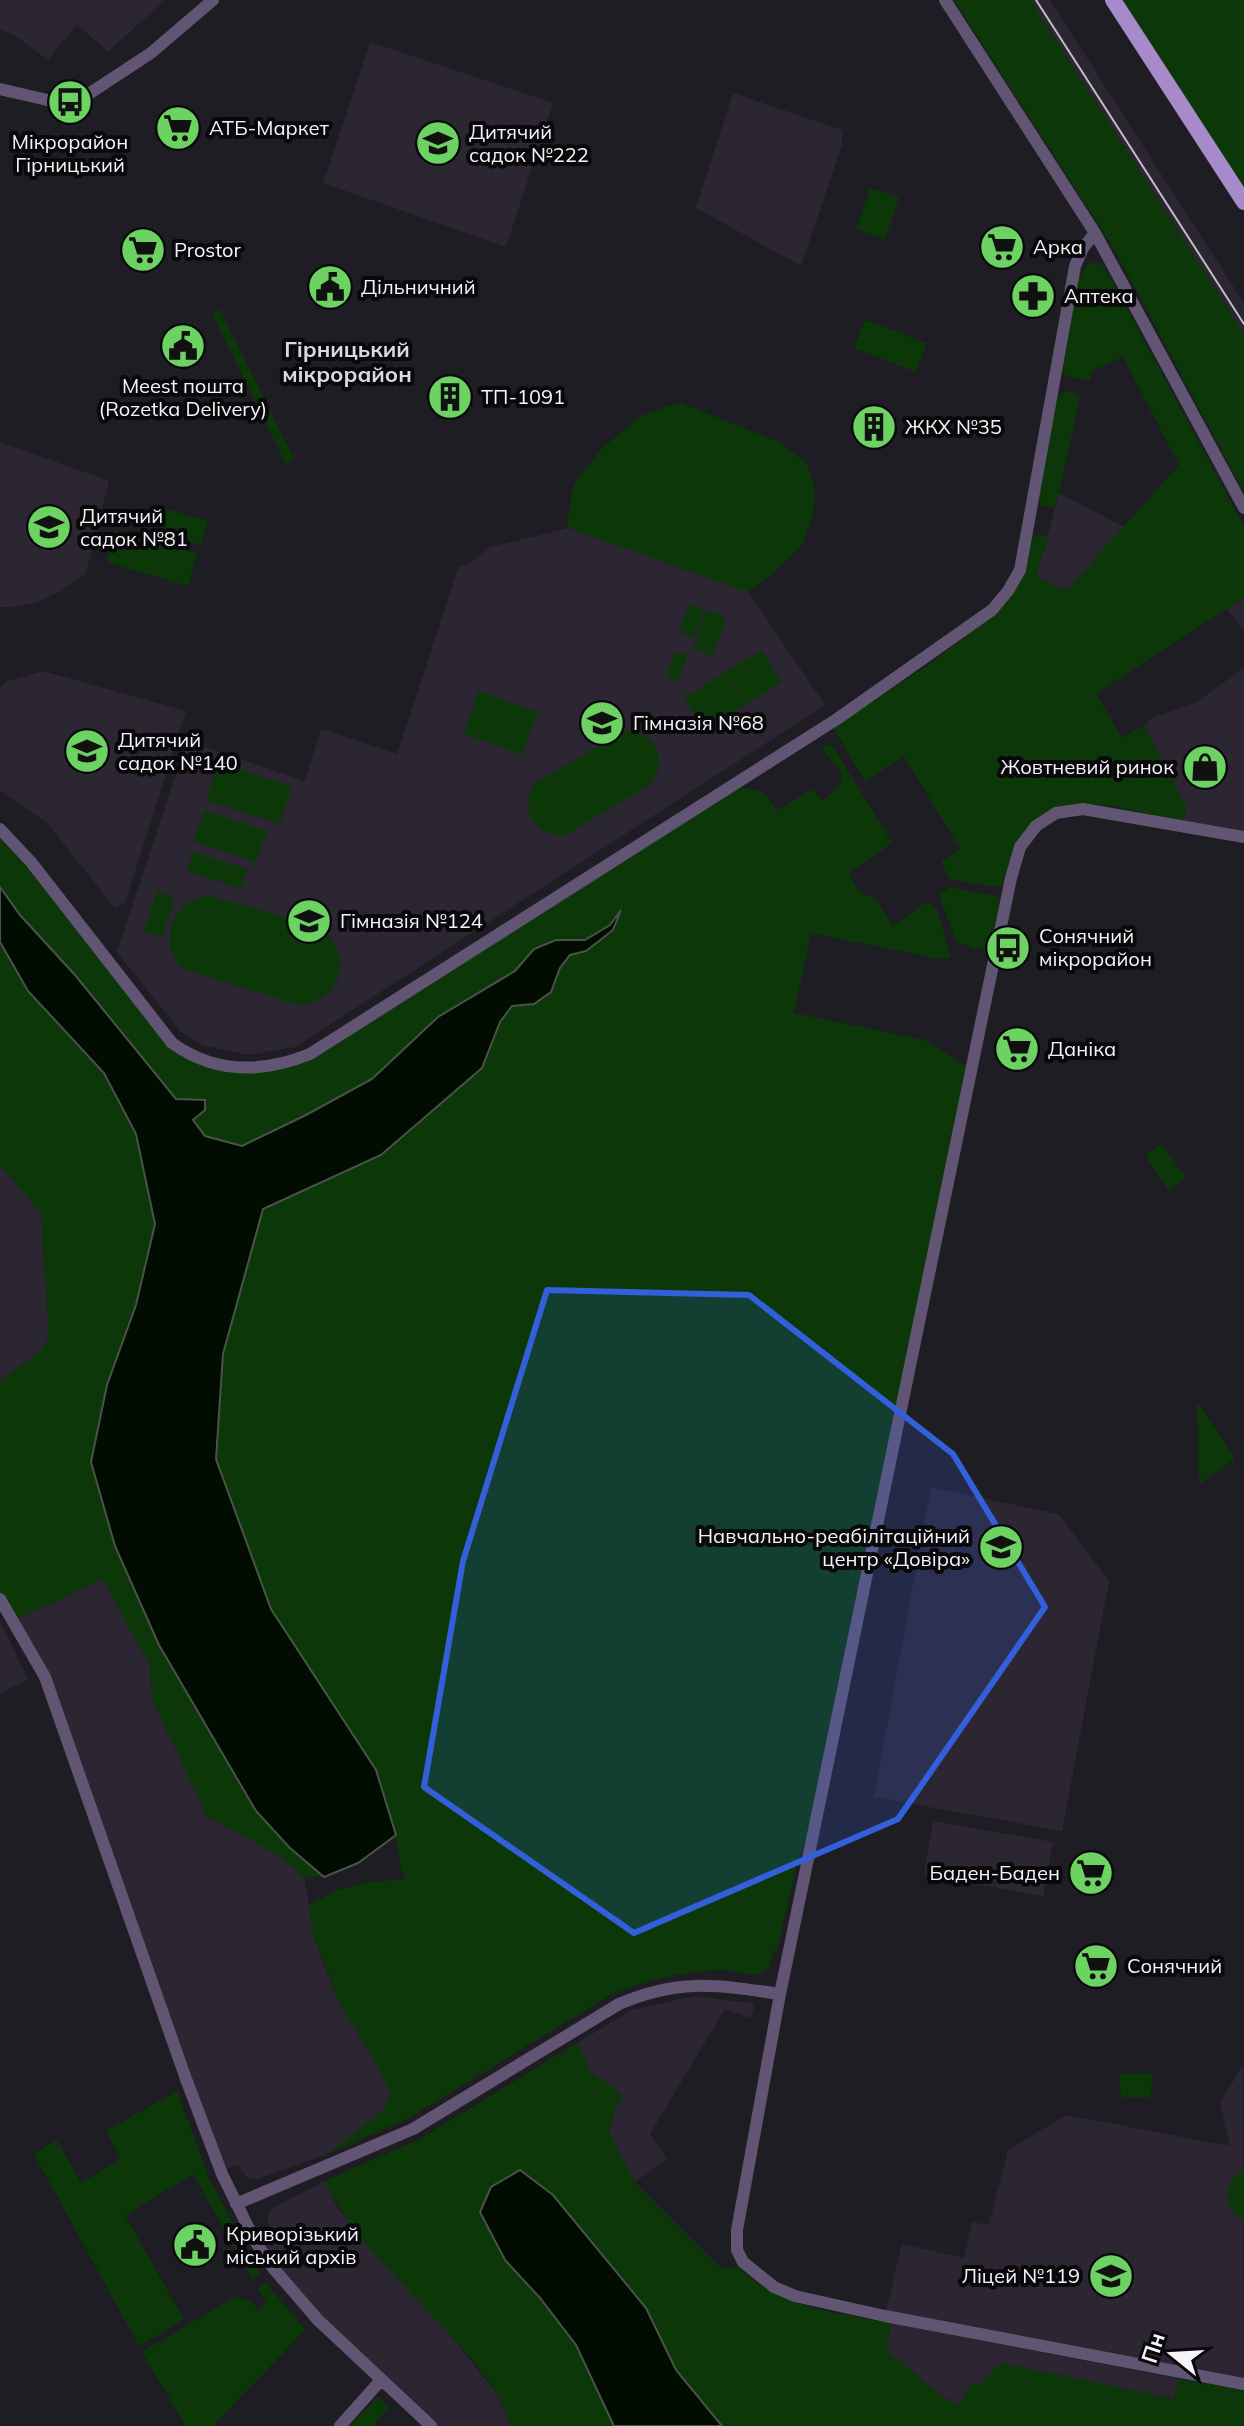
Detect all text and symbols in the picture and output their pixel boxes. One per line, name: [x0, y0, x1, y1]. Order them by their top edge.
bus stop icon: Мiкрорайон Гiрницький: [46, 78, 94, 126]
supermarket icon: АТБ-Маркет: [154, 104, 202, 152]
place label: АТБ-Маркет: [209, 115, 330, 140]
school or university icon: Дитячий садок №222: [414, 119, 462, 167]
place label: Дитячий садок №222: [469, 119, 589, 167]
place label: Мiкрорайон Гiрницький: [12, 129, 128, 177]
supermarket icon: Арка: [978, 223, 1026, 271]
supermarket icon: Prostor: [119, 226, 167, 274]
place label: Арка: [1033, 234, 1083, 259]
place label: Prostor: [174, 237, 242, 262]
public building icon: Дільничний: [306, 263, 354, 311]
pharmacy icon: Аптека: [1009, 272, 1057, 320]
place label: Дільничний: [361, 274, 476, 299]
place label: Аптека: [1064, 283, 1134, 308]
public building icon: Meest пошта (Rozetka Delivery): [159, 322, 207, 370]
district label: Гірницький мікрорайон: [282, 335, 412, 388]
place label: Meest пошта (Rozetka Delivery): [99, 373, 267, 421]
building icon: ТП-1091: [426, 373, 474, 421]
place label: ТП-1091: [481, 384, 565, 409]
building icon: ЖКХ №35: [850, 403, 898, 451]
place label: ЖКХ №35: [905, 414, 1002, 439]
school or university icon: Дитячий садок №81: [25, 503, 73, 551]
place label: Дитячий садок №81: [80, 503, 188, 551]
school or university icon: Гімназія №68: [578, 699, 626, 747]
place label: Гімназія №68: [633, 710, 764, 735]
school or university icon: Дитячий садок №140: [63, 727, 111, 775]
place label: Дитячий садок №140: [118, 727, 238, 775]
shop icon: Жовтневий ринок: [1181, 743, 1229, 791]
place label: Жовтневий ринок: [1000, 754, 1174, 779]
school or university icon: Гімназія №124: [285, 897, 333, 945]
place label: Гімназія №124: [340, 908, 483, 933]
place label: Сонячний мікрорайон: [1039, 923, 1152, 971]
bus stop icon: Сонячний мікрорайон: [984, 924, 1032, 972]
supermarket icon: Даніка: [993, 1025, 1041, 1073]
place label: Даніка: [1048, 1036, 1116, 1061]
place label: Навчально-реабілітаційний центр «Довіра»: [698, 1523, 970, 1571]
school or university icon: Навчально-реабілітаційний центр «Довіра»: [977, 1523, 1025, 1571]
supermarket icon: Баден-Баден: [1067, 1849, 1115, 1897]
place label: Баден-Баден: [930, 1860, 1060, 1885]
supermarket icon: Сонячний: [1072, 1942, 1120, 1990]
place label: Сонячний: [1127, 1953, 1222, 1978]
public building icon: Криворізький міський архів: [171, 2221, 219, 2269]
place label: Криворізький міський архів: [226, 2221, 359, 2269]
school or university icon: Ліцей №119: [1087, 2252, 1135, 2300]
place label: Ліцей №119: [962, 2263, 1080, 2288]
north arrow: [1132, 2314, 1212, 2394]
text: Пн: [1135, 2329, 1171, 2367]

